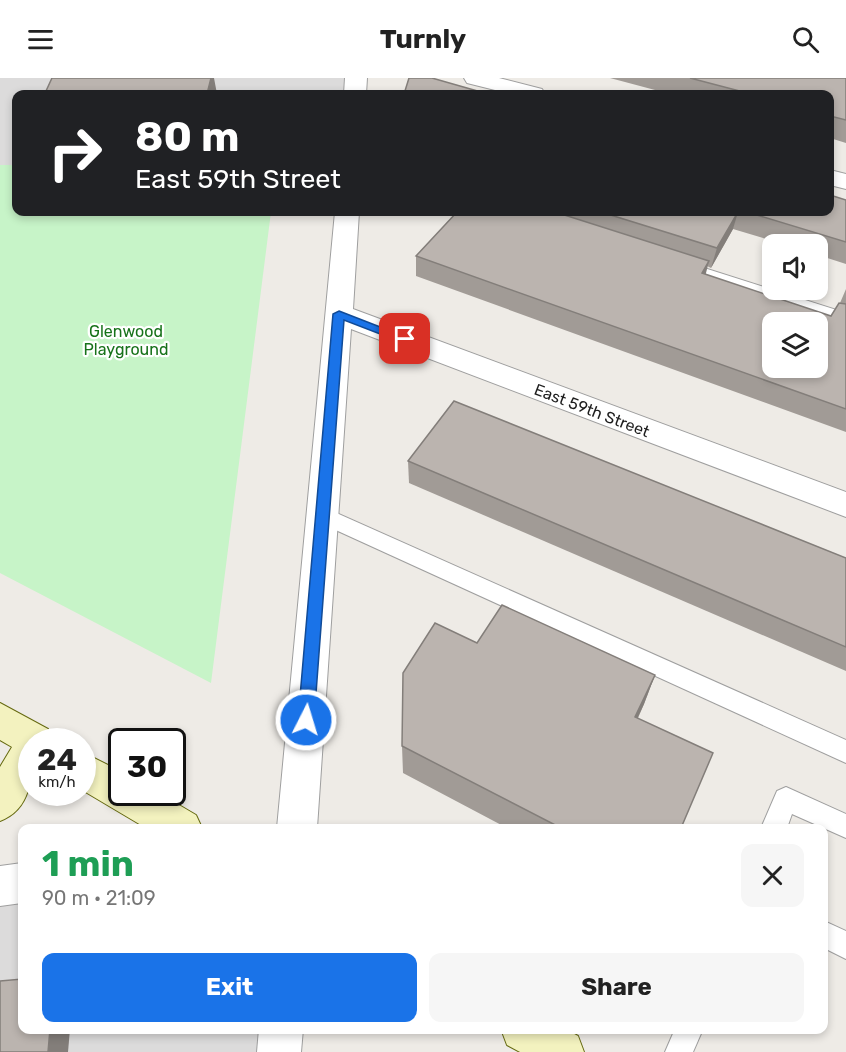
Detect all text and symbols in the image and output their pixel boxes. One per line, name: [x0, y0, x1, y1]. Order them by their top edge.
icon: menu: [24, 23, 57, 56]
text: Turnly: [380, 23, 466, 55]
icon: search: [789, 23, 822, 56]
text: 80 m: [135, 112, 239, 162]
icon: right: [36, 114, 114, 192]
text: East 59th Street: [135, 163, 341, 195]
map controls: [762, 234, 828, 378]
button: sound: [762, 234, 828, 300]
button: layers: [762, 312, 828, 378]
pin: [379, 313, 430, 364]
park label: Glenwood Playground: [84, 322, 168, 359]
icon: arrive: [388, 322, 421, 355]
street label: East 59th Street: [531, 380, 652, 441]
position arrow: [274, 688, 338, 752]
speed limit sign: 30: [108, 728, 186, 806]
text: 24: [37, 742, 77, 778]
text: km/h: [38, 773, 76, 791]
text: 1 min: [42, 842, 134, 885]
button: close: [741, 844, 804, 907]
text: 90 m · 21:09: [42, 886, 156, 910]
button: Exit: [42, 953, 417, 1022]
button: Share: [429, 953, 804, 1022]

